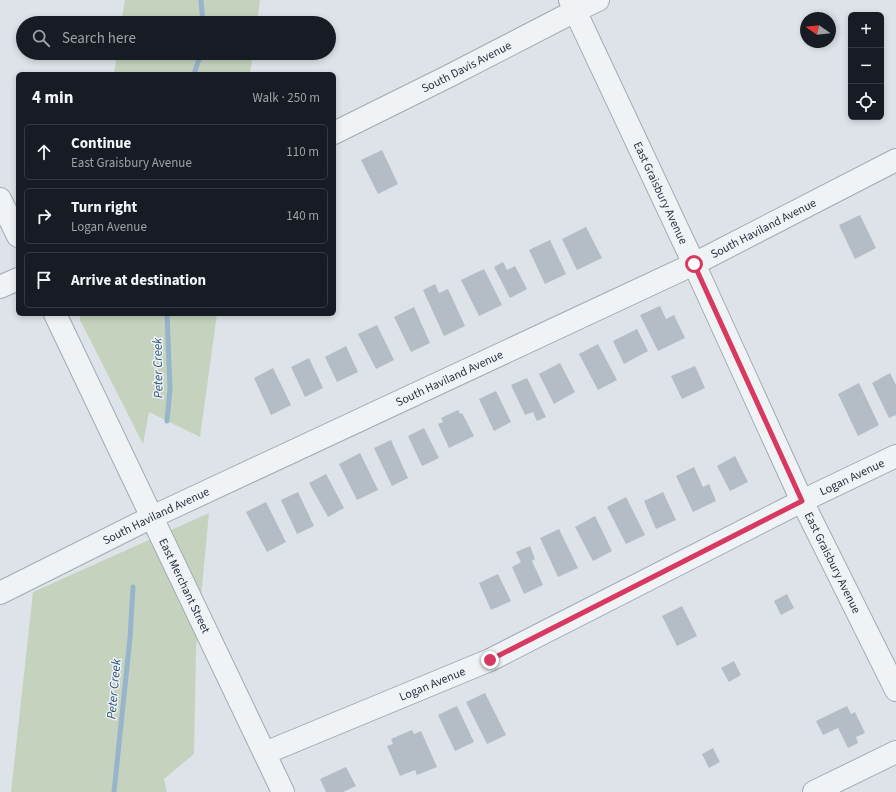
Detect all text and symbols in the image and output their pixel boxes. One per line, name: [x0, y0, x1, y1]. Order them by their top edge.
north arrow: [800, 12, 836, 48]
map controls: [848, 12, 884, 120]
button: +: [848, 12, 884, 48]
search box: [16, 16, 336, 60]
icon: search: [30, 27, 52, 49]
text: Search here: [62, 28, 136, 49]
street label: South Davis Avenue: [419, 37, 515, 97]
button: −: [848, 48, 884, 84]
button: locate: [848, 84, 884, 120]
text: 4 min: [32, 86, 73, 110]
text: Walk · 250 m: [252, 89, 320, 107]
text: Continue: [71, 133, 131, 154]
street label: East Graisbury Avenue: [629, 139, 692, 247]
icon: ahead: [33, 141, 55, 163]
text: 110 m: [286, 143, 319, 161]
text: East Graisbury Avenue: [71, 154, 192, 172]
street label: South Haviland Avenue: [708, 194, 819, 263]
text: Turn right: [71, 197, 137, 218]
icon: right: [33, 205, 55, 227]
text: 140 m: [286, 207, 319, 225]
text: Logan Avenue: [71, 218, 147, 236]
route start: [685, 255, 703, 273]
icon: arrive: [33, 269, 55, 291]
text: Arrive at destination: [71, 270, 206, 291]
water label: Peter Creek: [148, 337, 168, 398]
street label: South Haviland Avenue: [393, 346, 506, 411]
street label: Logan Avenue: [817, 455, 887, 500]
street label: South Haviland Avenue: [100, 483, 212, 549]
street label: East Graisbury Avenue: [800, 509, 865, 617]
street label: East Merchant Street: [154, 535, 214, 636]
route end: [481, 651, 499, 669]
water label: Peter Creek: [102, 657, 126, 720]
street label: Logan Avenue: [397, 663, 468, 706]

